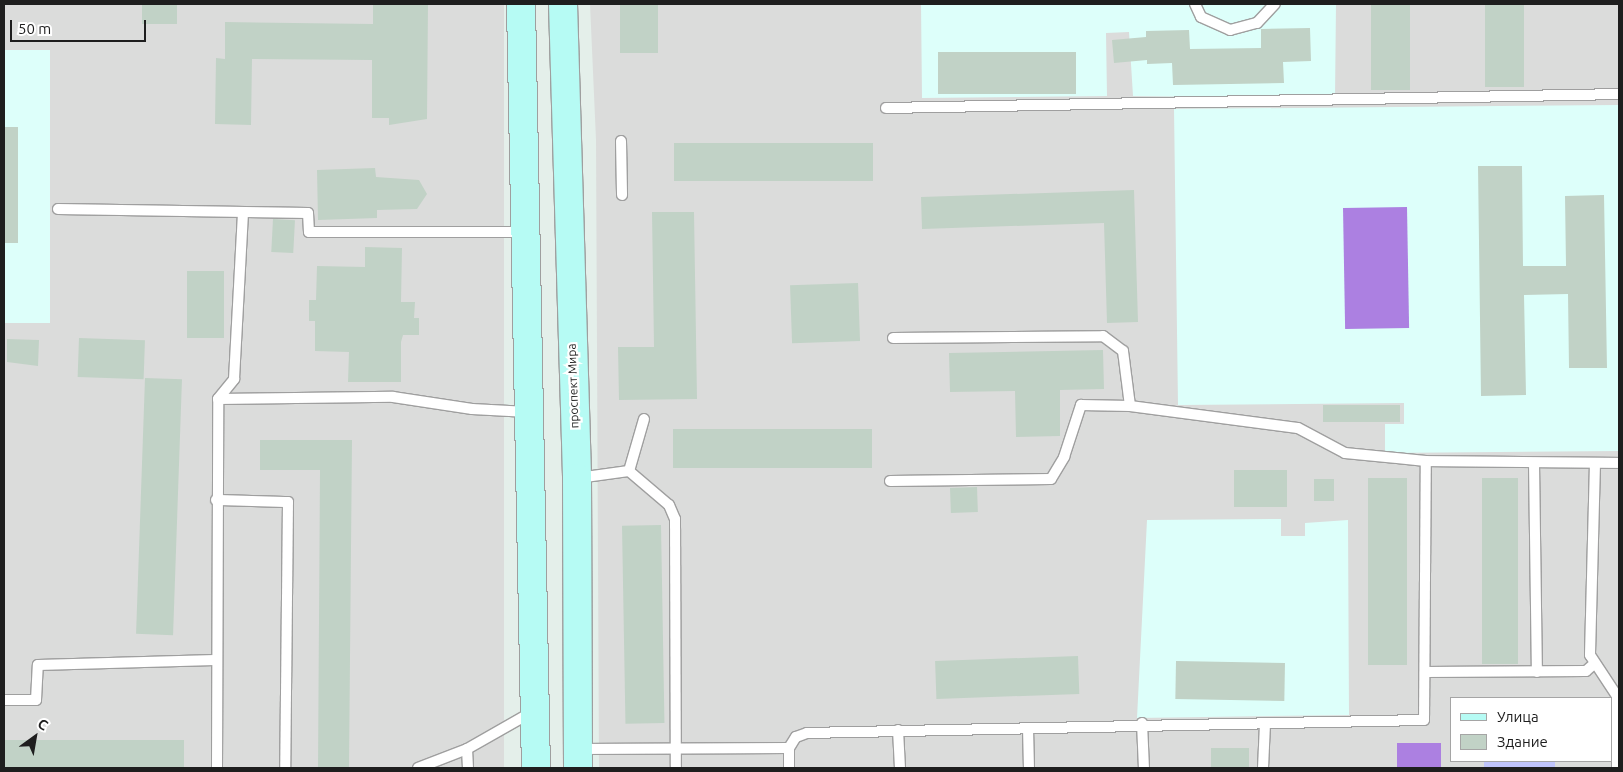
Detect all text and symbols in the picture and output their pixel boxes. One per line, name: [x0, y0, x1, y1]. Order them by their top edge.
scale bar: [12, 10, 149, 42]
text: 50 m: [18, 20, 51, 37]
street label: проспект Мира: [564, 343, 582, 429]
legend: [1450, 697, 1613, 762]
text: Улица: [1497, 708, 1539, 725]
north arrow: [10, 712, 60, 762]
text: С: [35, 715, 51, 733]
text: Здание: [1497, 733, 1548, 750]

